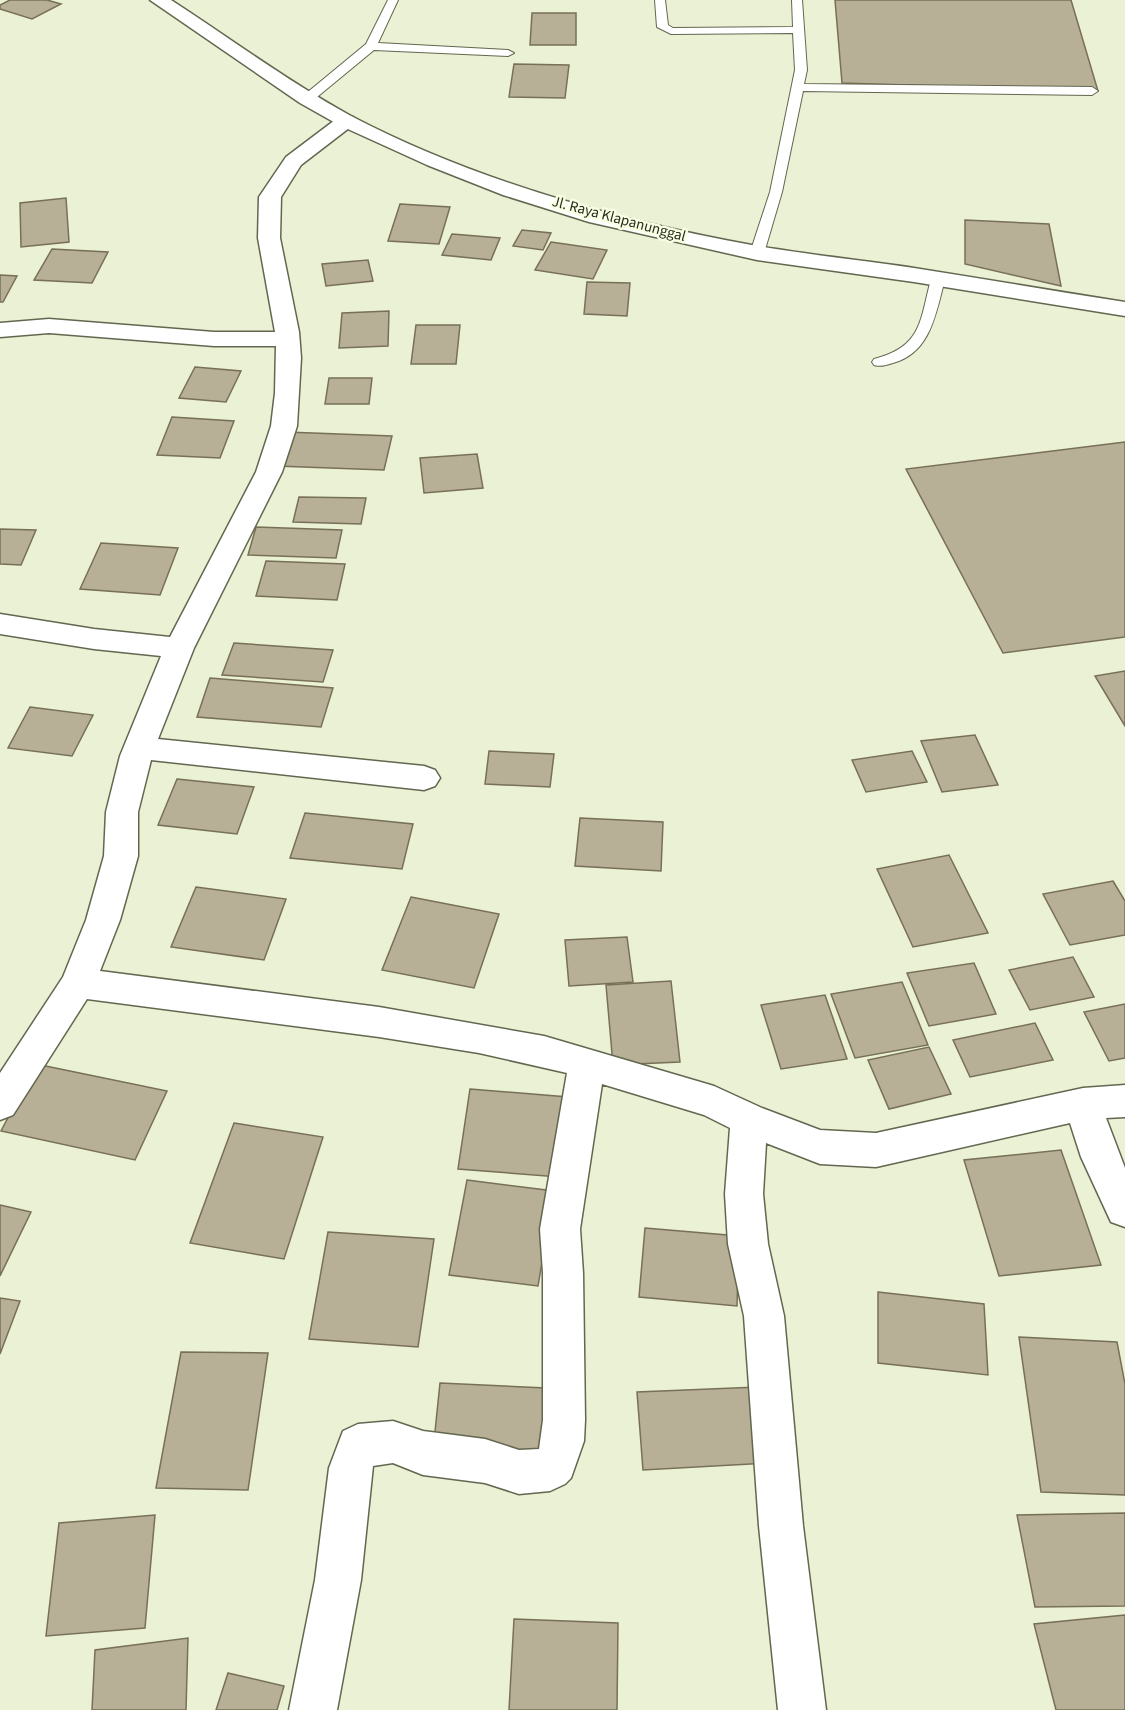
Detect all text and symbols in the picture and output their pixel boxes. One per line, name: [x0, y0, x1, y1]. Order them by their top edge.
street label: Jl. Raya Klapanunggal: [550, 191, 688, 247]

